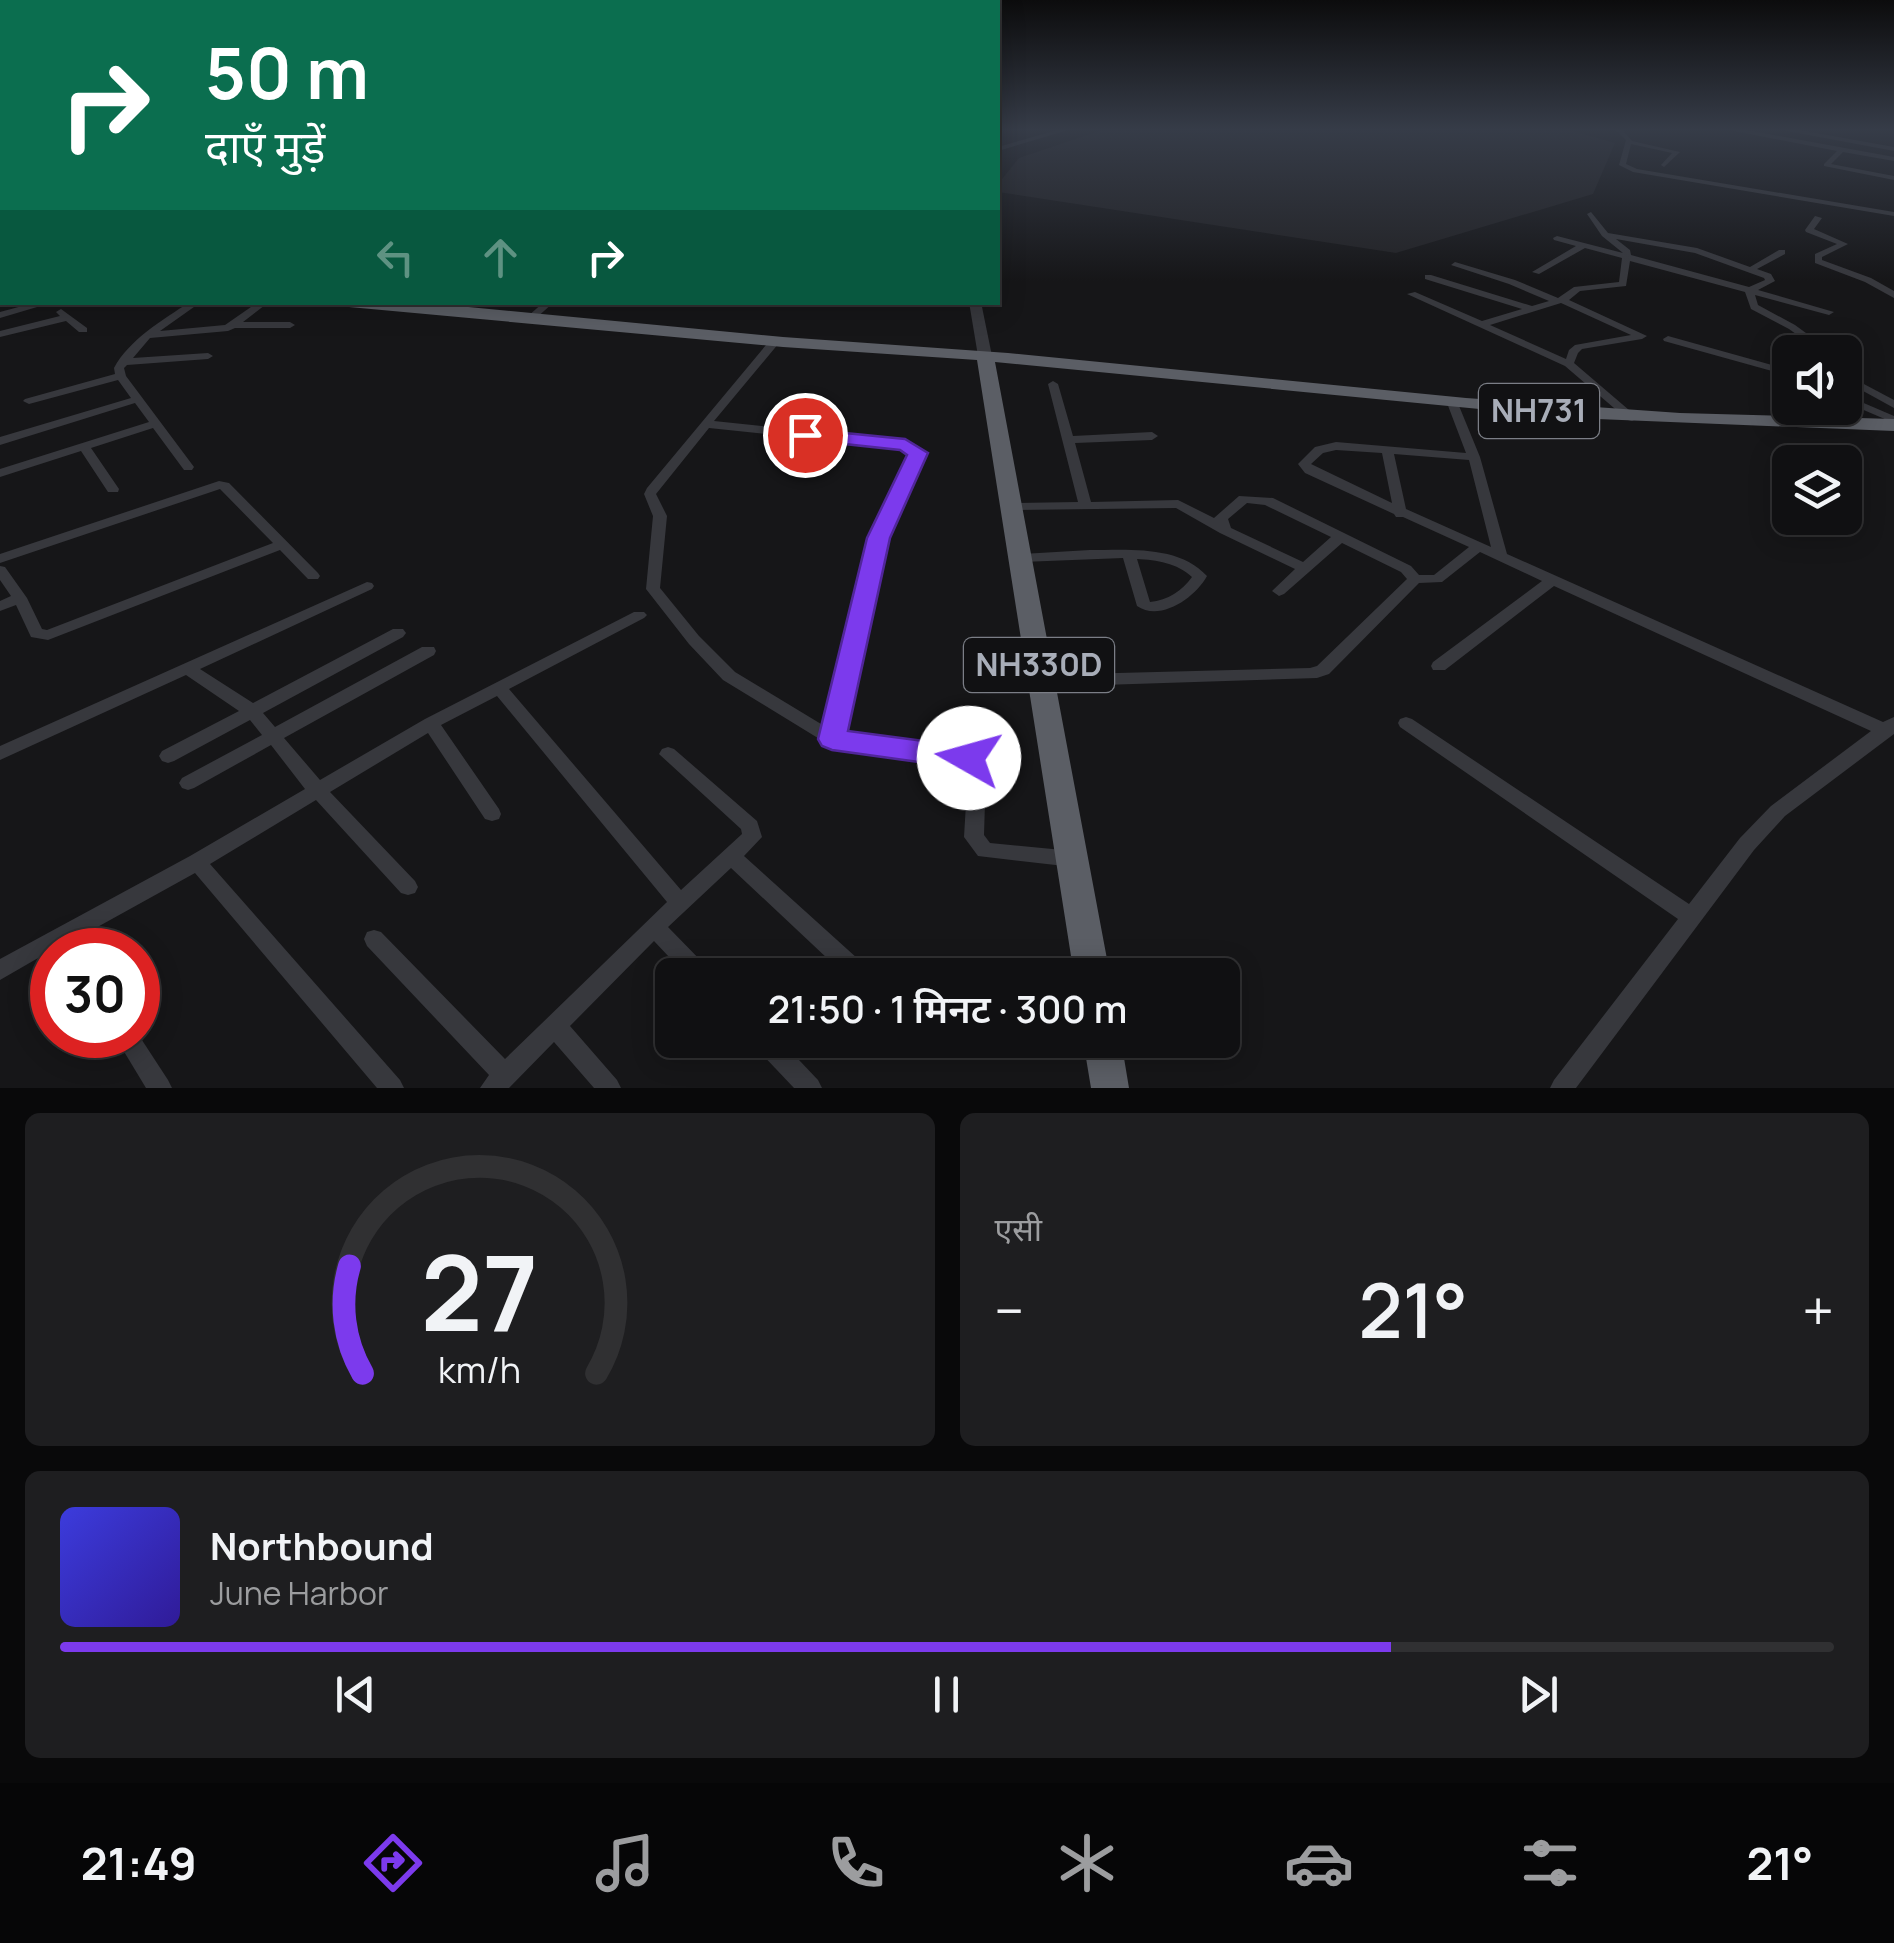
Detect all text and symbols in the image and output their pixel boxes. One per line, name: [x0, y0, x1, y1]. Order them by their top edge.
text: 50 m: [205, 24, 369, 120]
icon: right: [40, 40, 170, 170]
text: दाएँ मुड़ें: [205, 115, 325, 177]
icon: left: [368, 230, 423, 285]
icon: ahead: [473, 230, 528, 285]
icon: right: [578, 230, 633, 285]
map controls: [1772, 335, 1862, 535]
button: sound: [1772, 335, 1862, 425]
road number: NH731: [1479, 384, 1599, 438]
pin: [763, 393, 848, 478]
icon: arrive: [778, 408, 833, 463]
button: layers: [1772, 445, 1862, 535]
road number: NH330D: [964, 638, 1114, 692]
position arrow: [917, 706, 1021, 810]
speed limit sign: 30: [30, 928, 160, 1058]
text: 21:50 · 1 मिनट · 300 m: [768, 982, 1127, 1034]
text: एसी: [995, 1207, 1042, 1251]
text: 27: [421, 1220, 538, 1362]
text: 21°: [1359, 1258, 1468, 1361]
text: −: [995, 1272, 1024, 1348]
text: +: [1802, 1272, 1834, 1348]
text: km/h: [438, 1345, 521, 1394]
text: Northbound: [210, 1519, 434, 1571]
text: June Harbor: [210, 1571, 388, 1615]
icon: previous: [328, 1667, 383, 1722]
icon: pause: [919, 1667, 974, 1722]
icon: next: [1511, 1667, 1566, 1722]
icon: directions: [358, 1828, 428, 1898]
icon: music: [590, 1828, 660, 1898]
icon: phone: [821, 1828, 891, 1898]
icon: climate: [1052, 1828, 1122, 1898]
icon: car: [1284, 1828, 1354, 1898]
icon: filters: [1515, 1828, 1585, 1898]
text: 21:49: [81, 1832, 197, 1894]
text: 21°: [1746, 1832, 1813, 1894]

